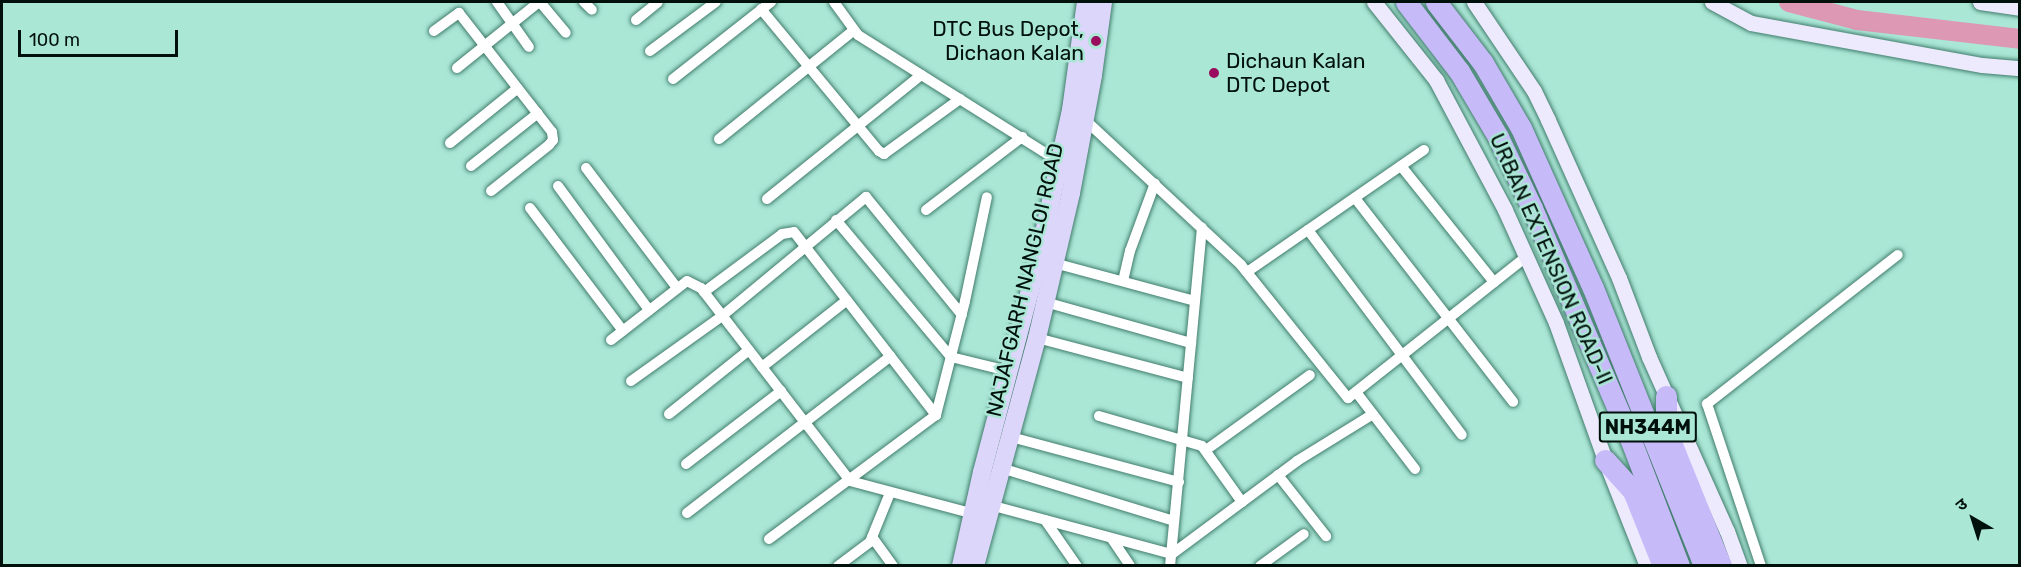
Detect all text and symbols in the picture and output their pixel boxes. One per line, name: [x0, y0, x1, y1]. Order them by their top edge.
place label: DTC Bus Depot, Dichaon Kalan: [932, 16, 1084, 66]
scale bar: [21, 18, 182, 56]
text: 100 m: [29, 29, 80, 51]
marker: DTC Bus Depot, Dichaon Kalan: [1089, 34, 1103, 48]
place label: Dichaun Kalan DTC Depot: [1226, 48, 1366, 98]
marker: Dichaun Kalan DTC Depot: [1207, 66, 1221, 80]
street label: URBAN EXTENSION ROAD-II: [1484, 130, 1618, 388]
street label: NAJAFGARH NANGLOI ROAD: [981, 141, 1069, 419]
road number: NH344M: [1598, 410, 1698, 444]
north arrow: [1943, 489, 2003, 549]
text: उ: [1952, 494, 1971, 515]

